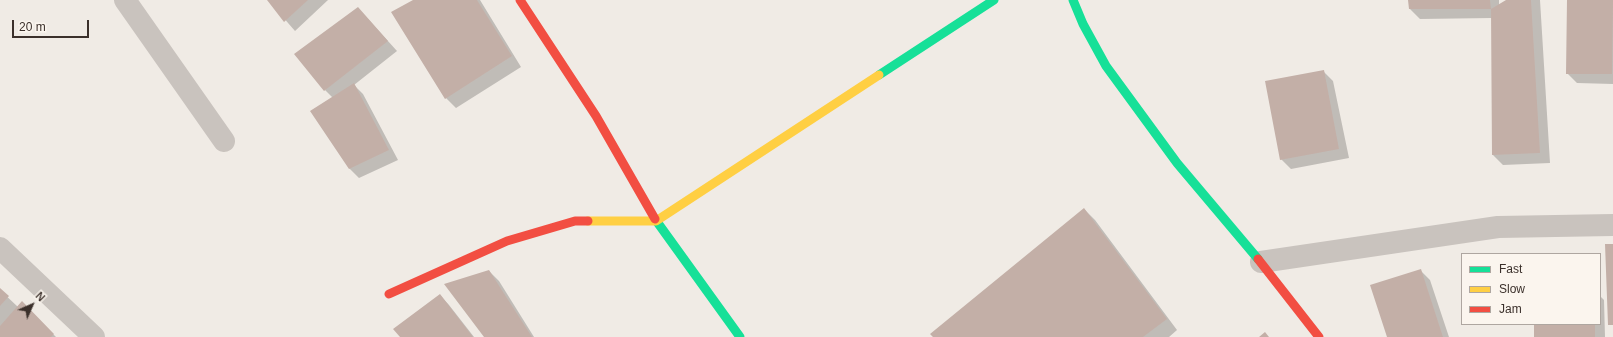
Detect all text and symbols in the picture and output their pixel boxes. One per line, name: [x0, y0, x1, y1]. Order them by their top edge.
scale bar: [14, 12, 91, 38]
text: 20 m: [19, 20, 46, 34]
legend: [1461, 253, 1601, 325]
text: Fast: [1499, 262, 1522, 276]
text: Slow: [1499, 282, 1525, 296]
north arrow: [12, 285, 52, 325]
text: N: [33, 289, 48, 304]
text: Jam: [1499, 302, 1522, 316]

